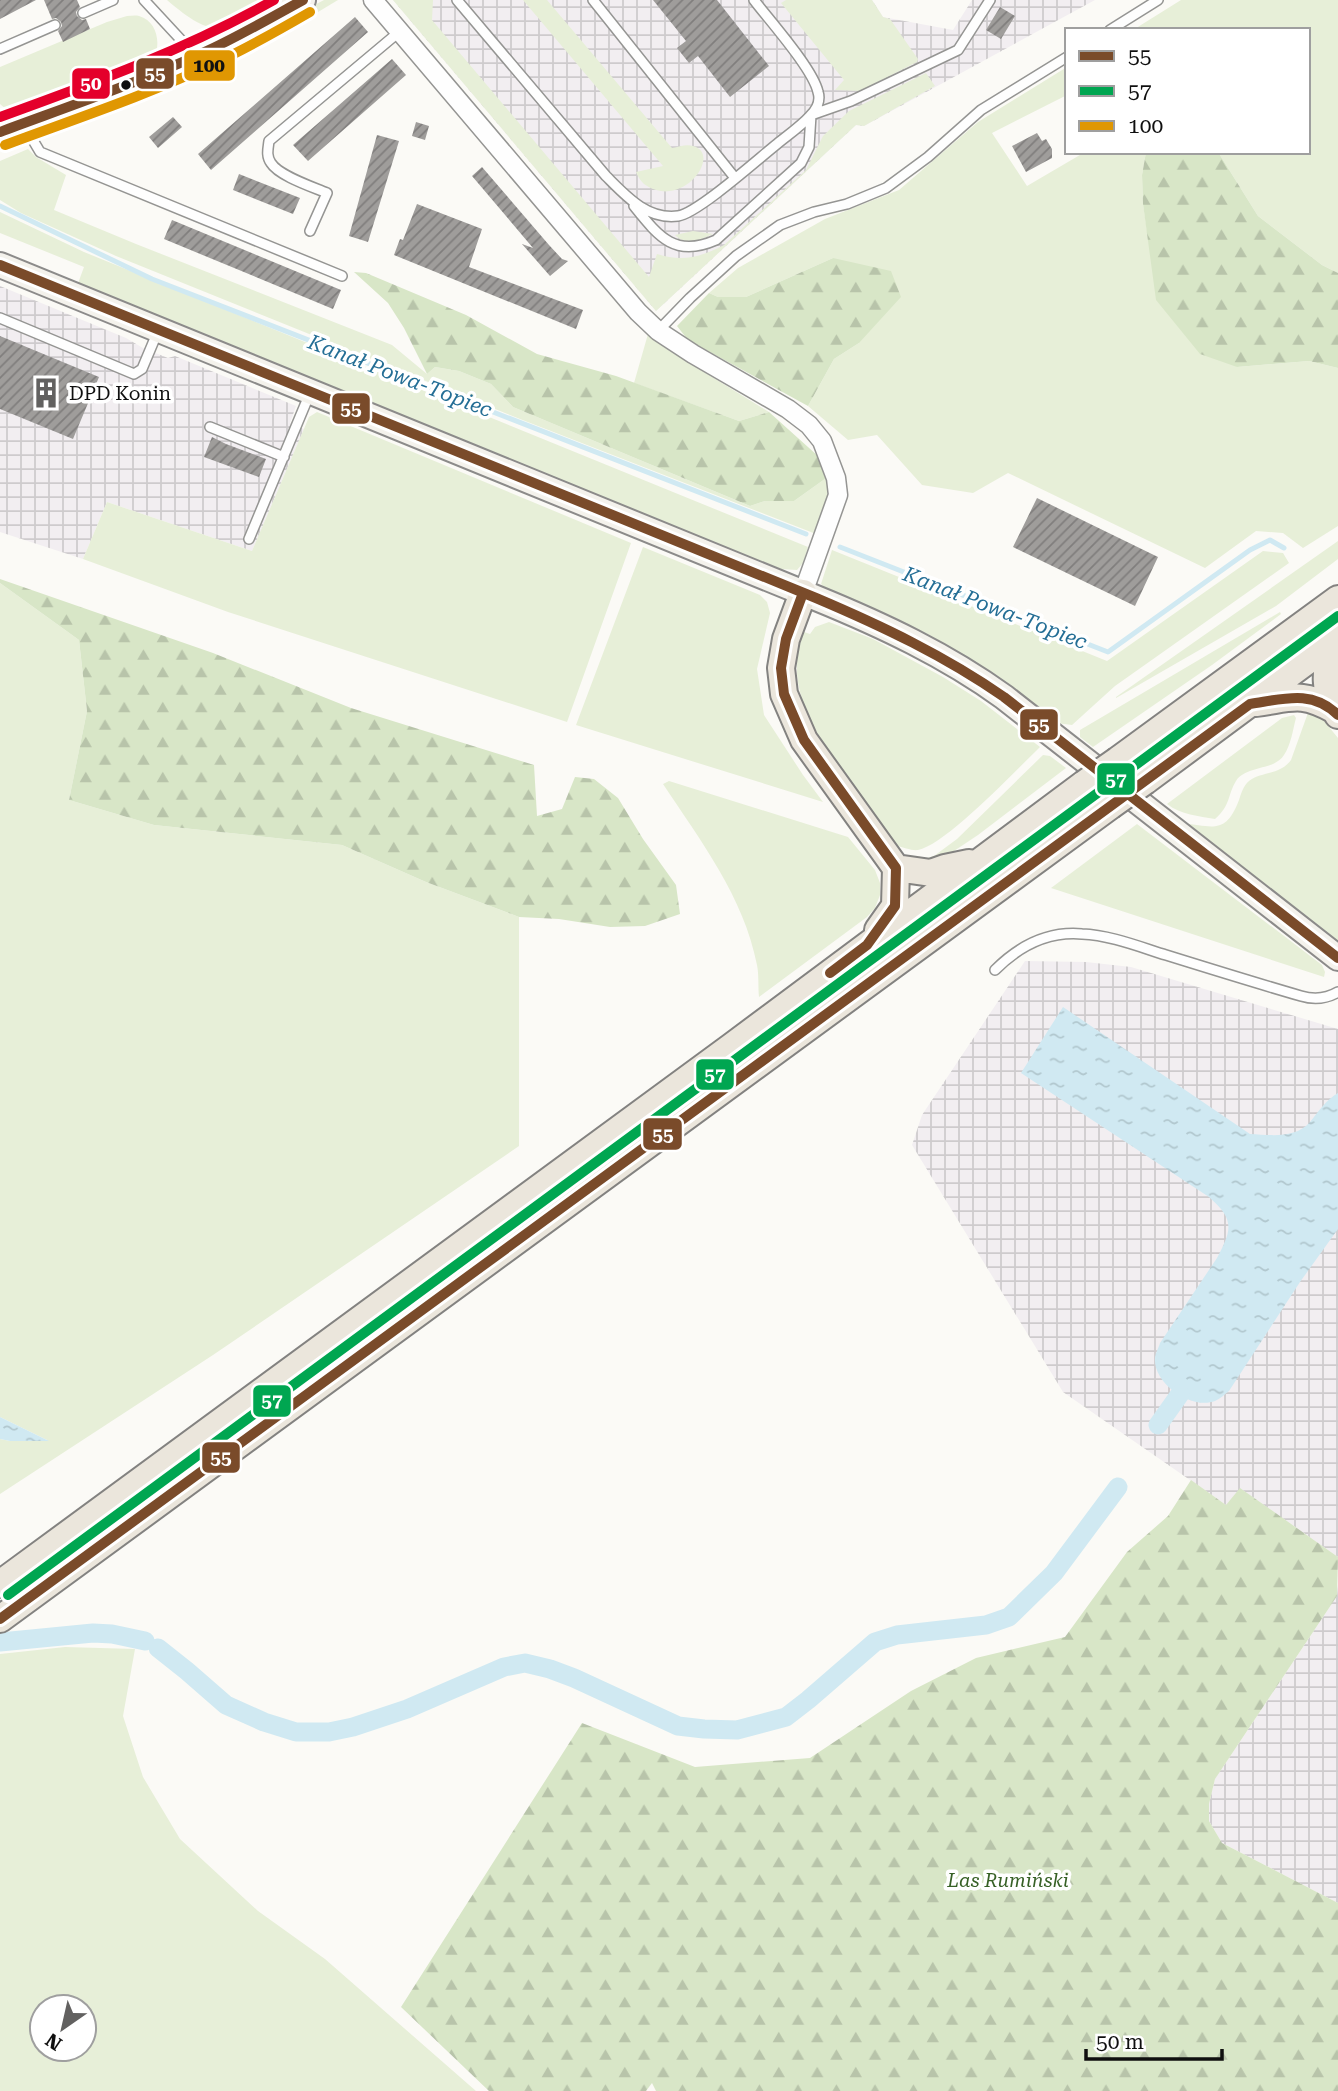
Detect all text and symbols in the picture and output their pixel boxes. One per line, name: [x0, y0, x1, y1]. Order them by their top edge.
legend: [1065, 28, 1310, 154]
text: 55: [1128, 44, 1152, 68]
line badge: 100: [183, 49, 236, 82]
text: 100: [193, 54, 225, 77]
line badge: 55: [135, 57, 175, 90]
text: 55: [144, 62, 166, 85]
line badge: 50: [71, 67, 111, 100]
text: 50: [80, 72, 102, 95]
unlabelled marker: [119, 78, 133, 92]
text: 57: [1128, 79, 1152, 103]
text: 100: [1128, 114, 1163, 138]
water label: Kanał Powa-Topiec: [304, 330, 495, 422]
building icon: DPD Konin: [29, 376, 63, 410]
place label: DPD Konin: [69, 382, 171, 405]
line badge: 55: [331, 392, 371, 425]
text: 55: [340, 397, 362, 420]
water label: Kanał Powa-Topiec: [899, 562, 1090, 654]
line badge: 55: [1019, 708, 1059, 741]
text: 55: [1028, 713, 1050, 736]
line badge: 57: [1096, 762, 1136, 796]
text: 57: [1105, 768, 1127, 791]
line badge: 57: [695, 1058, 735, 1091]
text: 57: [704, 1063, 726, 1086]
line badge: 55: [642, 1117, 683, 1151]
text: 55: [652, 1123, 674, 1146]
line badge: 57: [252, 1384, 292, 1418]
text: 57: [261, 1389, 283, 1412]
line badge: 55: [201, 1441, 241, 1474]
text: 55: [210, 1446, 232, 1469]
park label: Las Rumiński: [946, 1869, 1069, 1892]
north arrow: [28, 1993, 98, 2063]
scale bar: [1086, 2018, 1222, 2062]
text: N: [41, 2028, 66, 2055]
text: 50 m: [1096, 2030, 1144, 2054]

